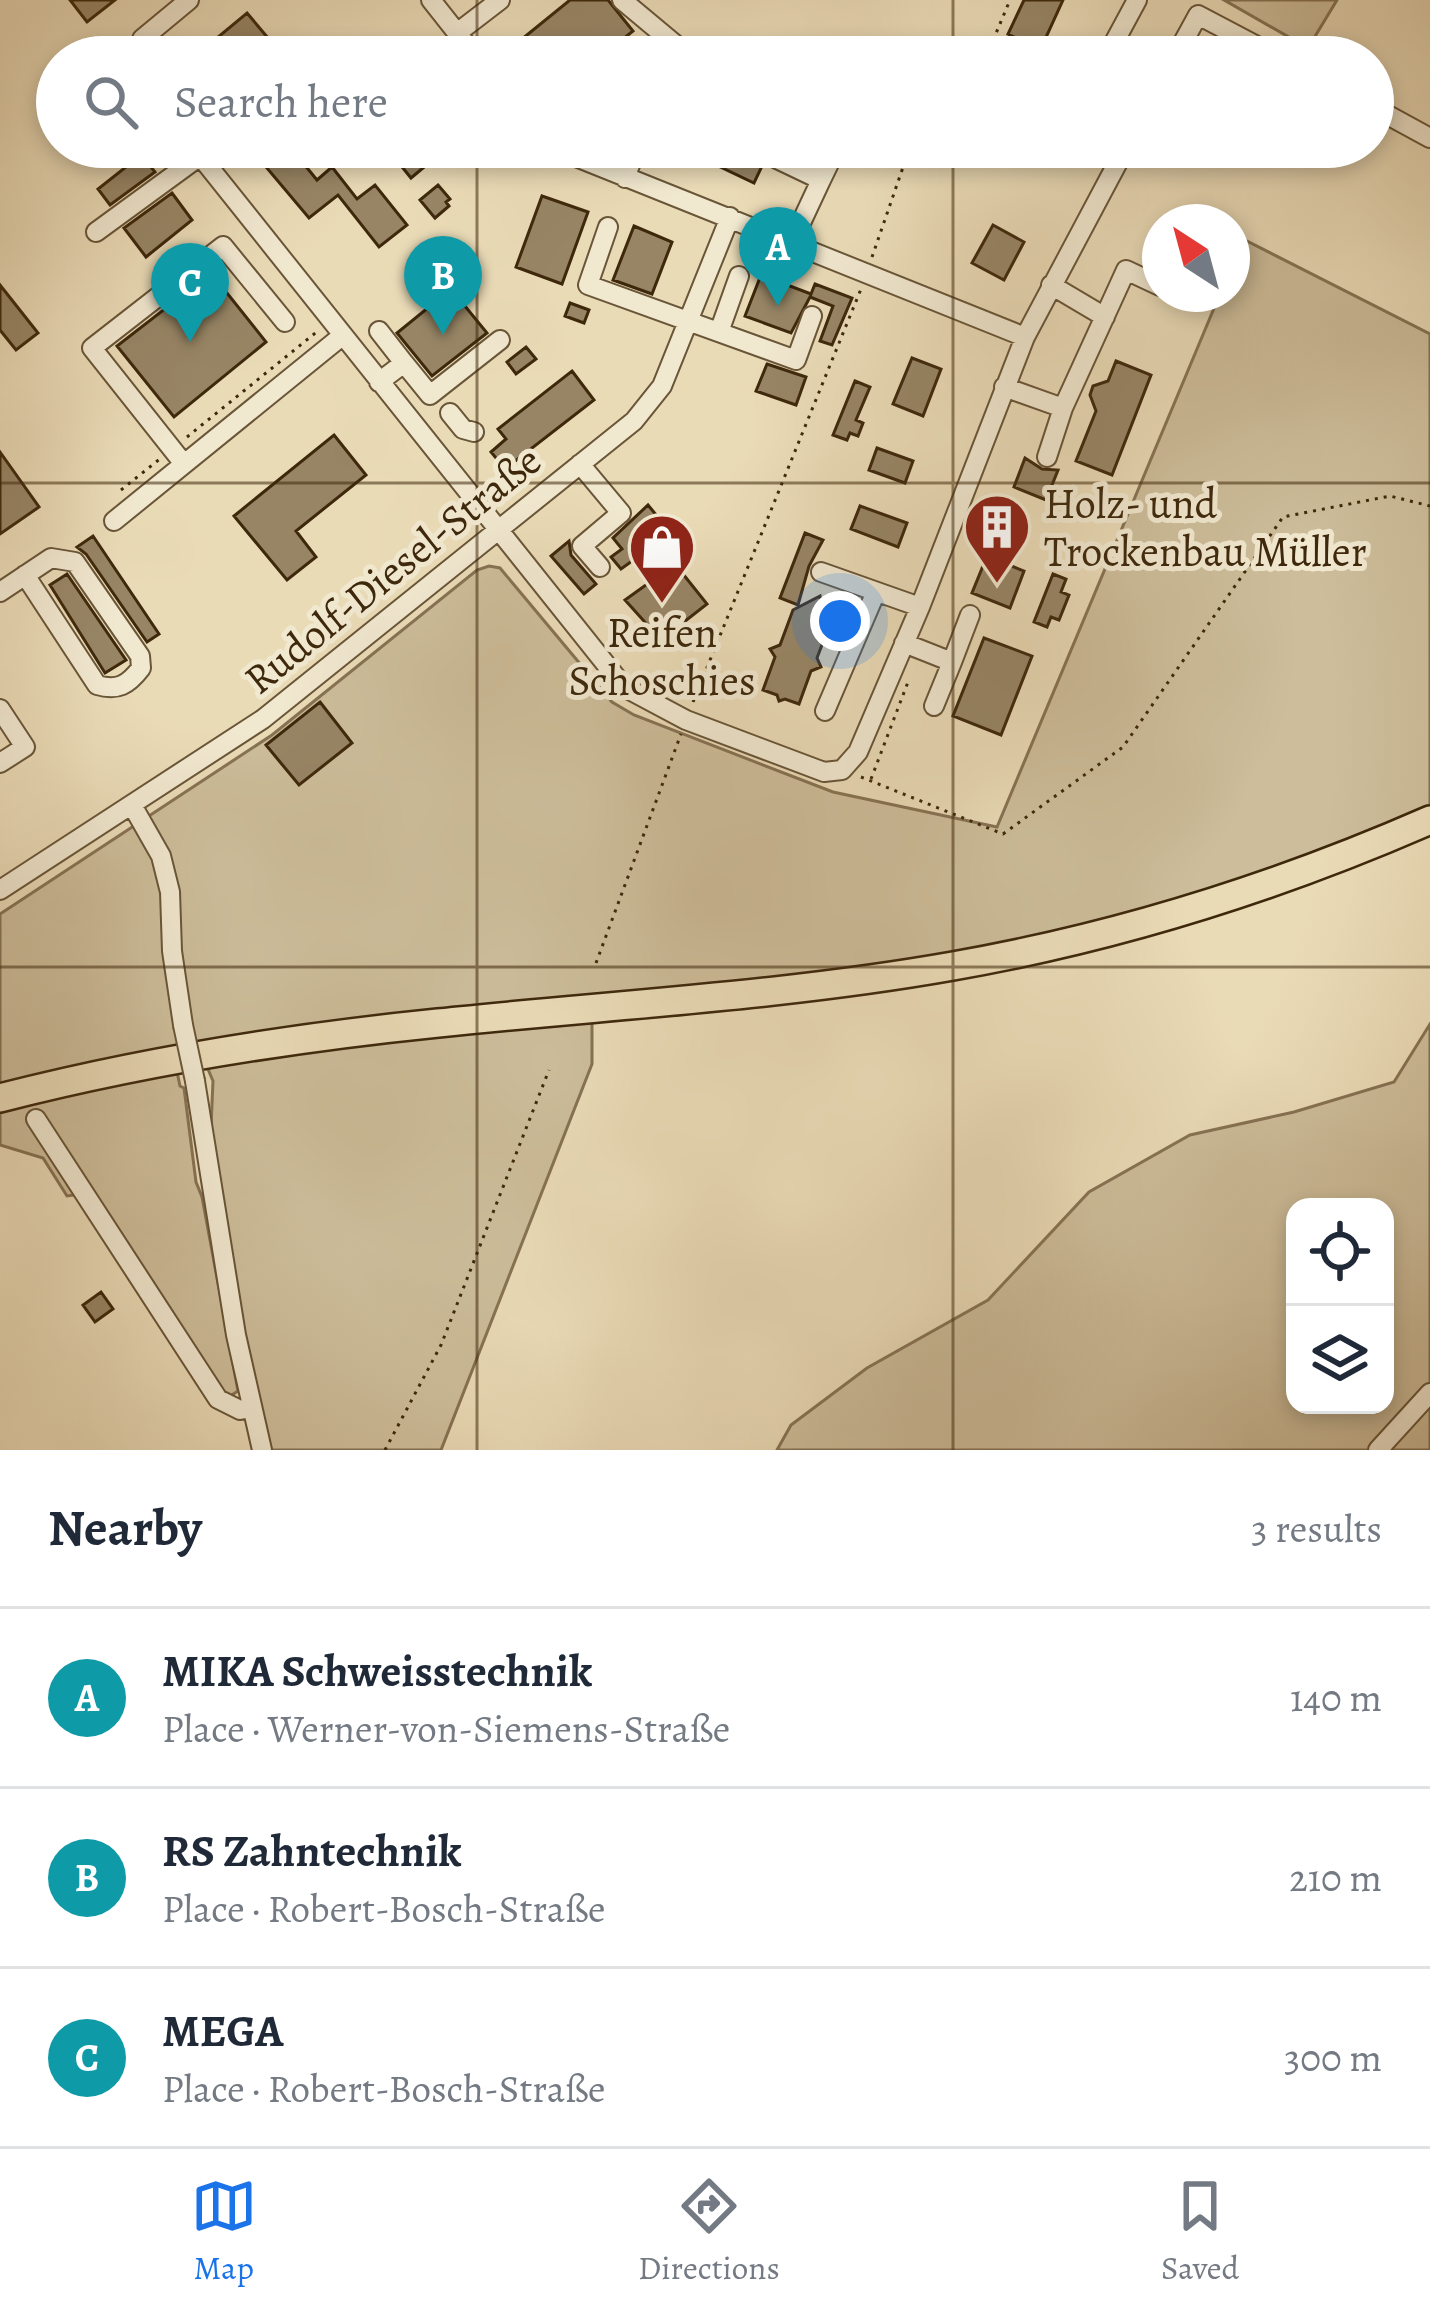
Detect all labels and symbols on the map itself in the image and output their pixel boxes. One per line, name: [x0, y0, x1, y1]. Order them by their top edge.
north arrow: [1142, 204, 1250, 312]
pin: A: [739, 207, 817, 306]
pin: B: [404, 236, 482, 335]
pin: C: [151, 243, 229, 342]
street label: Rudolf-Diesel-Straße: [232, 432, 553, 707]
place label: Holz- und Trockenbau Müller: [1044, 475, 1367, 580]
building icon: Holz- und Trockenbau Müller: [962, 492, 1032, 586]
shop icon: Reifen Schoschies: [627, 512, 697, 606]
your location: [810, 591, 870, 651]
place label: Reifen Schoschies: [568, 604, 756, 709]

